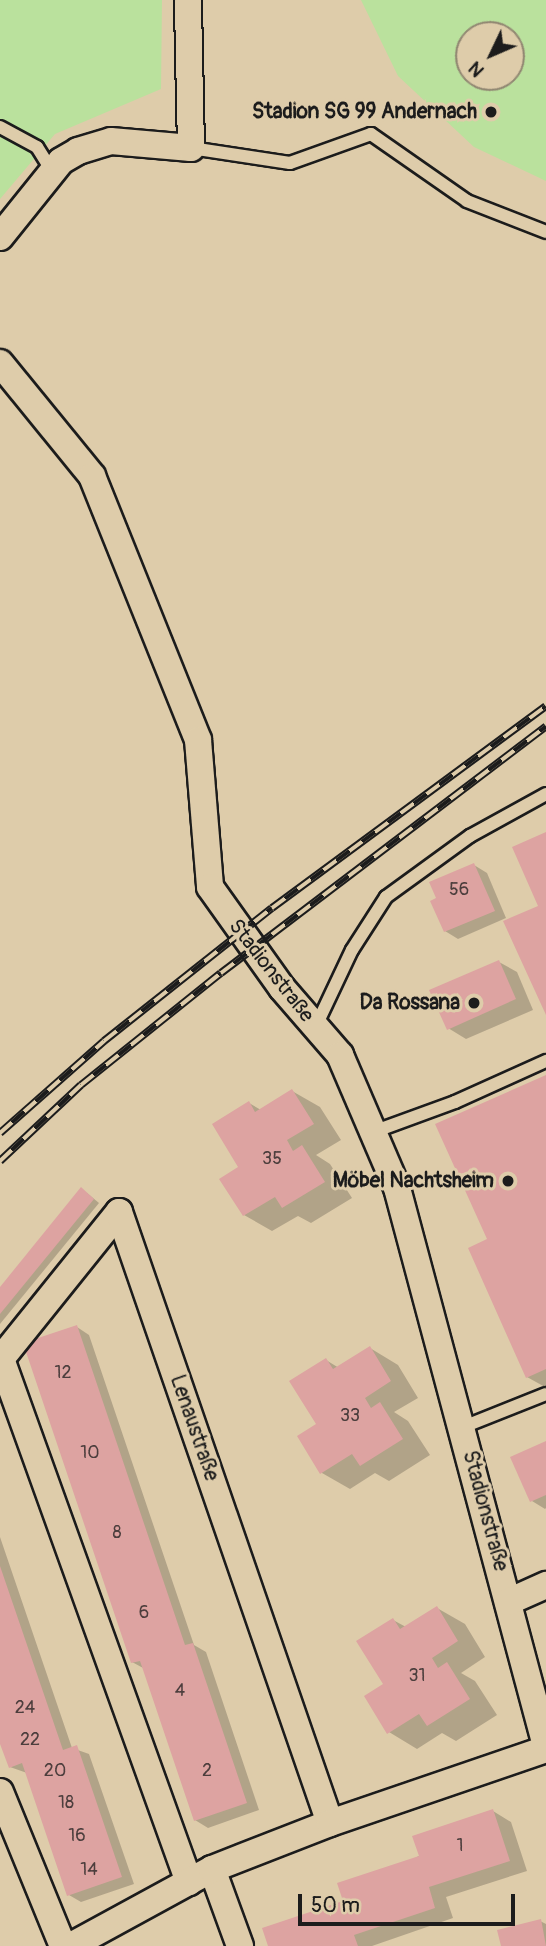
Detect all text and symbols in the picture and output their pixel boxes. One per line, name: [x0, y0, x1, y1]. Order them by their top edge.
north arrow: [455, 21, 525, 91]
text: N: [463, 56, 489, 82]
place label: Stadion SG 99 Andernach: [252, 99, 477, 125]
marker: Stadion SG 99 Andernach: [483, 104, 499, 120]
house number: 56: [449, 879, 469, 901]
street label: Stadionstraße: [223, 914, 319, 1028]
place label: Da Rossana: [360, 990, 460, 1016]
marker: Da Rossana: [466, 995, 482, 1011]
house number: 35: [262, 1148, 282, 1170]
place label: Möbel Nachtsheim: [333, 1168, 494, 1194]
marker: Möbel Nachtsheim: [500, 1173, 516, 1189]
house number: 12: [54, 1362, 72, 1384]
street label: Lenaustraße: [164, 1372, 224, 1484]
house number: 33: [340, 1405, 360, 1427]
house number: 10: [80, 1442, 100, 1464]
street label: Stadionstraße: [457, 1448, 513, 1574]
house number: 8: [112, 1522, 122, 1544]
house number: 6: [139, 1602, 149, 1624]
house number: 31: [408, 1665, 426, 1687]
house number: 4: [175, 1680, 185, 1702]
house number: 24: [15, 1697, 35, 1719]
house number: 22: [20, 1729, 40, 1751]
house number: 20: [44, 1760, 66, 1782]
house number: 2: [202, 1760, 212, 1782]
house number: 18: [58, 1792, 74, 1814]
house number: 16: [68, 1825, 86, 1847]
house number: 1: [456, 1835, 464, 1857]
house number: 14: [80, 1859, 98, 1881]
scale bar: [301, 1880, 518, 1924]
text: 50 m: [311, 1892, 360, 1919]

